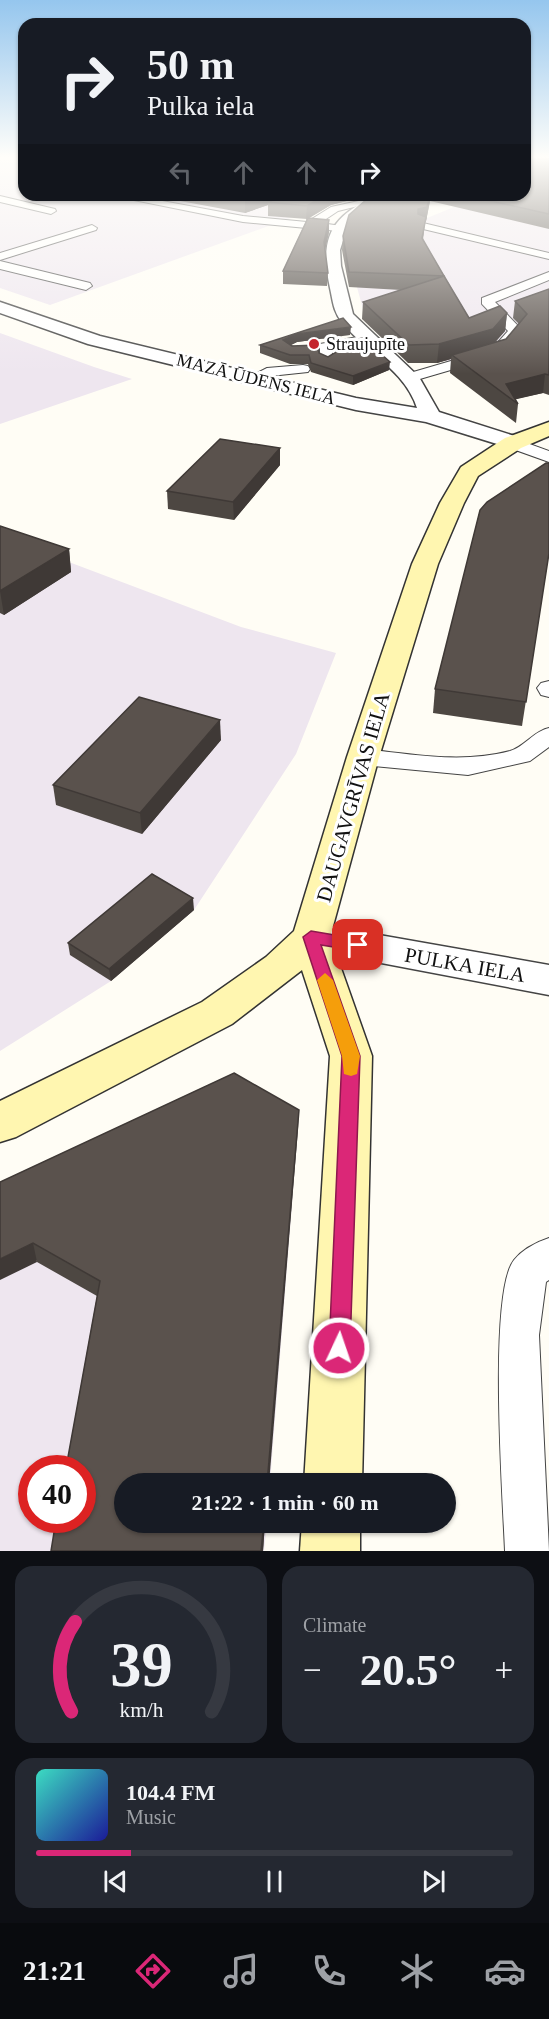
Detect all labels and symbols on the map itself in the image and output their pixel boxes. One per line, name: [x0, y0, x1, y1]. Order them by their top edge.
place label: Straujupīte: [326, 334, 405, 354]
marker: Straujupīte: [307, 337, 321, 351]
street label: MAZĀ ŪDENS IELA: [175, 350, 337, 408]
street label: DAUGAVGRĪVAS IELA: [312, 689, 395, 905]
pin: [332, 919, 383, 970]
street label: PULKA IELA: [403, 943, 528, 988]
position arrow: [307, 1316, 371, 1380]
speed limit sign: 40: [18, 1455, 96, 1533]

